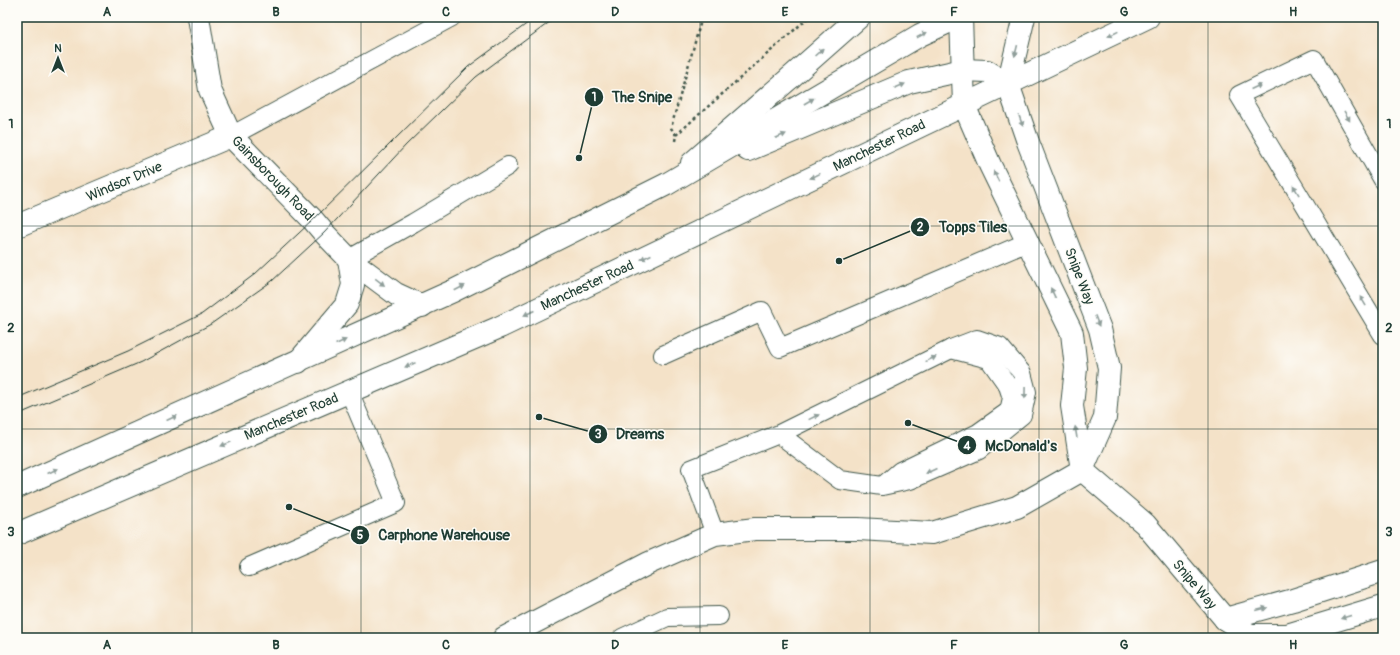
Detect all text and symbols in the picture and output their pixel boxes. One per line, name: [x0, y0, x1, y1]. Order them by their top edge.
text: A: [103, 4, 112, 20]
text: B: [272, 4, 280, 20]
text: C: [442, 4, 450, 20]
text: D: [611, 4, 619, 20]
text: E: [782, 4, 789, 20]
text: F: [950, 4, 958, 20]
text: G: [1120, 4, 1129, 20]
text: H: [1289, 4, 1297, 20]
one-way arrow: [1107, 31, 1118, 37]
one-way arrow: [916, 32, 927, 38]
north arrow: [38, 38, 78, 78]
text: N: [54, 42, 62, 55]
one-way arrow: [1013, 45, 1019, 57]
one-way arrow: [814, 48, 825, 57]
callout: The Snipe: [584, 83, 680, 110]
one-way arrow: [895, 83, 906, 89]
one-way arrow: [1250, 84, 1262, 90]
text: The Snipe: [611, 88, 673, 107]
text: 1: [592, 90, 596, 105]
one-way arrow: [803, 97, 815, 104]
one-way arrow: [1343, 110, 1350, 122]
one-way arrow: [1018, 115, 1024, 127]
text: 1: [8, 116, 14, 132]
street label: Manchester Road: [830, 116, 928, 175]
text: 1: [1386, 116, 1392, 132]
street label: Gainsborough Road: [228, 132, 318, 224]
one-way arrow: [775, 133, 787, 139]
street label: Windsor Drive: [84, 158, 165, 205]
one-way arrow: [993, 170, 999, 182]
one-way arrow: [809, 173, 821, 179]
one-way arrow: [1292, 184, 1299, 196]
callout: Topps Tiles: [910, 213, 1015, 240]
text: Topps Tiles: [938, 218, 1008, 237]
text: 2: [917, 220, 924, 235]
street label: Snipe Way: [1061, 245, 1098, 307]
one-way arrow: [640, 254, 652, 260]
street label: Manchester Road: [538, 256, 636, 314]
one-way arrow: [375, 278, 386, 286]
one-way arrow: [454, 285, 465, 291]
one-way arrow: [1050, 287, 1056, 299]
one-way arrow: [1359, 295, 1366, 307]
one-way arrow: [523, 310, 534, 316]
one-way arrow: [1095, 316, 1101, 328]
text: 2: [7, 320, 15, 336]
text: 2: [1385, 320, 1393, 336]
one-way arrow: [336, 339, 347, 345]
one-way arrow: [925, 356, 936, 363]
one-way arrow: [403, 363, 415, 369]
one-way arrow: [1022, 387, 1028, 400]
street label: Manchester Road: [242, 389, 341, 444]
one-way arrow: [808, 414, 820, 420]
one-way arrow: [166, 415, 177, 421]
callout: Dreams: [588, 420, 673, 447]
text: Dreams: [616, 425, 665, 444]
one-way arrow: [1073, 426, 1079, 438]
text: 3: [595, 427, 602, 442]
callout: McDonald's: [957, 432, 1065, 459]
text: McDonald's: [985, 437, 1057, 456]
text: 4: [963, 439, 971, 454]
one-way arrow: [219, 442, 231, 448]
one-way arrow: [47, 468, 59, 474]
one-way arrow: [925, 468, 936, 474]
callout: Carphone Warehouse: [350, 521, 518, 548]
text: 3: [7, 524, 15, 540]
text: 3: [1385, 524, 1393, 540]
text: Carphone Warehouse: [378, 526, 510, 545]
text: 5: [357, 528, 364, 543]
street label: Snipe Way: [1169, 556, 1220, 613]
one-way arrow: [1256, 606, 1268, 612]
one-way arrow: [1339, 614, 1351, 620]
text: A: [103, 637, 112, 653]
text: B: [272, 637, 280, 653]
text: C: [442, 637, 450, 653]
text: D: [611, 637, 619, 653]
text: E: [782, 637, 789, 653]
text: F: [950, 637, 958, 653]
text: G: [1120, 637, 1129, 653]
text: H: [1289, 637, 1297, 653]

